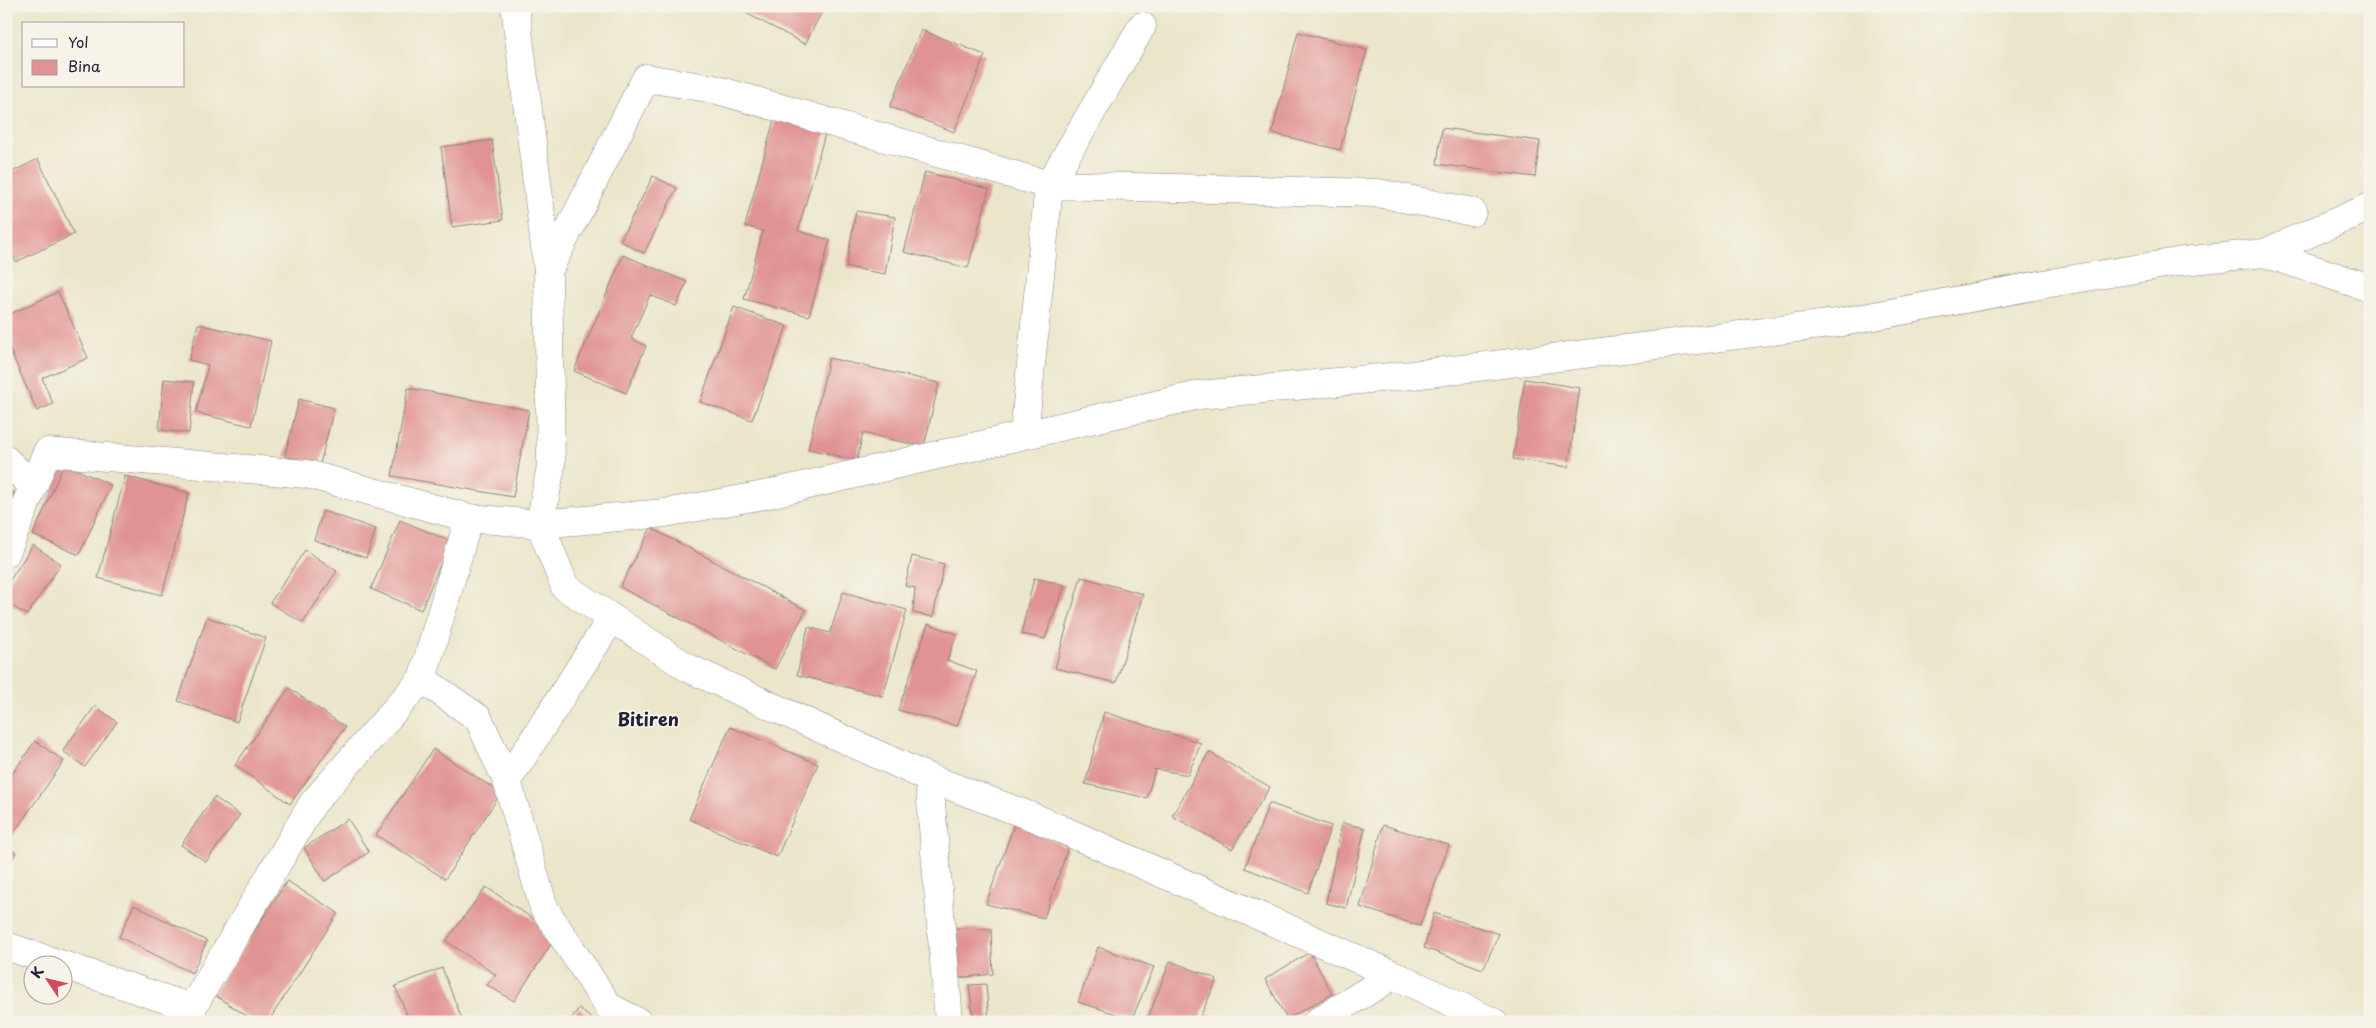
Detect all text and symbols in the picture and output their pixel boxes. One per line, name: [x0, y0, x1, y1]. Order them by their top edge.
legend: [22, 22, 185, 88]
text: Yol: [68, 30, 89, 53]
text: Bina: [68, 54, 101, 77]
district label: Bitiren: [617, 705, 679, 732]
north arrow: [22, 956, 72, 1006]
text: K: [25, 962, 48, 982]

